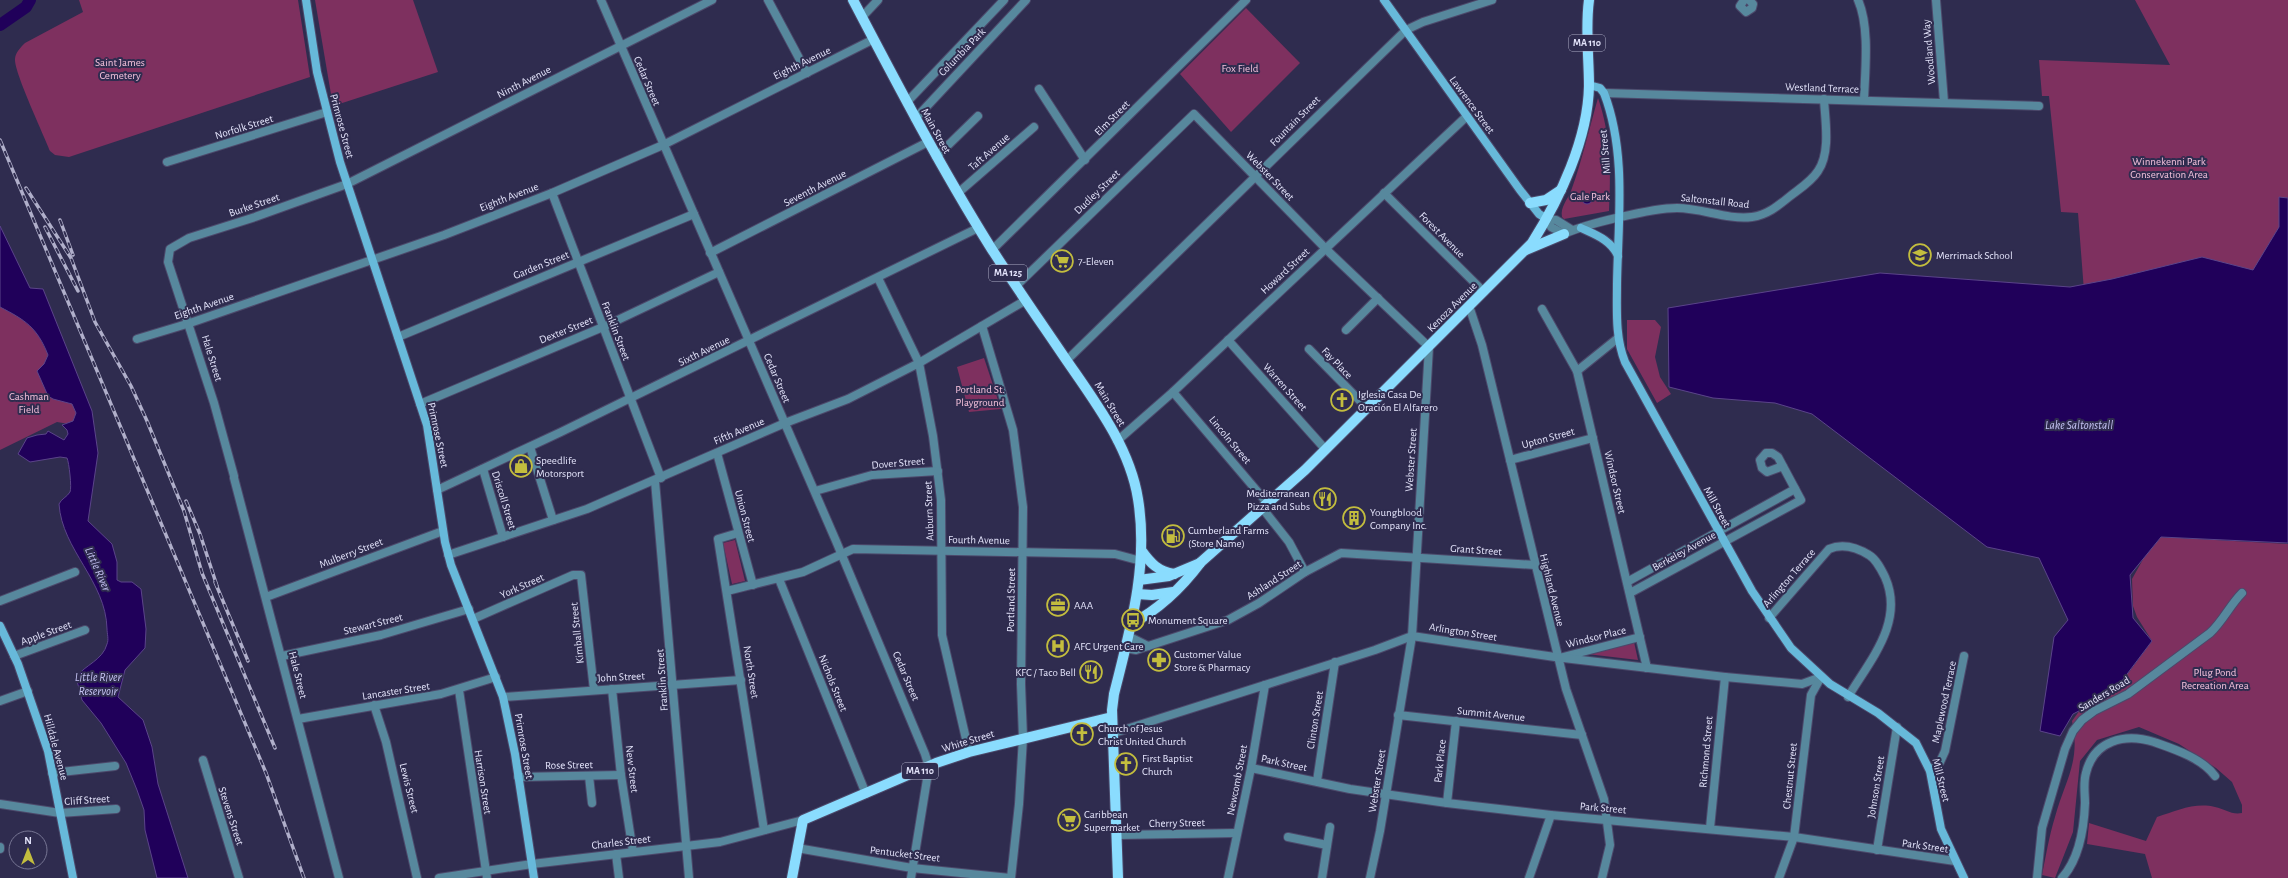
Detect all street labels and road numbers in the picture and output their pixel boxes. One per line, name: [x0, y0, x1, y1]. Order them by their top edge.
street label: Woodland Way: [1921, 19, 1937, 85]
street label: Columbia Park: [936, 26, 988, 78]
road number: MA 110: [1569, 35, 1605, 51]
street label: Eighth Avenue: [772, 44, 832, 82]
street label: Cedar Street: [632, 55, 663, 108]
street label: Ninth Avenue: [495, 64, 553, 100]
street label: Lawrence Street: [1447, 74, 1497, 136]
street label: Westland Terrace: [1785, 81, 1859, 95]
street label: Primrose Street: [328, 93, 356, 160]
street label: Fountain Street: [1268, 94, 1322, 148]
street label: Elm Street: [1092, 98, 1132, 138]
street label: Main Street: [919, 107, 953, 156]
street label: Norfolk Street: [214, 113, 275, 141]
street label: Mill Street: [1598, 129, 1612, 175]
street label: Taft Avenue: [966, 131, 1012, 173]
street label: Webster Street: [1244, 149, 1296, 203]
street label: Dudley Street: [1072, 167, 1122, 216]
street label: Seventh Avenue: [782, 168, 848, 208]
street label: Eighth Avenue: [478, 181, 540, 213]
street label: Burke Street: [227, 191, 281, 219]
street label: Saltonstall Road: [1680, 192, 1750, 210]
street label: Forest Avenue: [1417, 210, 1467, 260]
street label: Howard Street: [1259, 246, 1312, 296]
street label: Garden Street: [512, 249, 571, 281]
road number: MA 125: [989, 265, 1027, 281]
street label: Kenoza Avenue: [1425, 280, 1479, 334]
street label: Eighth Avenue: [173, 291, 235, 321]
street label: Franklin Street: [600, 300, 632, 362]
street label: Dexter Street: [538, 314, 595, 346]
street label: Hale Street: [200, 333, 224, 383]
street label: Sixth Avenue: [677, 334, 731, 368]
street label: Fay Place: [1320, 345, 1354, 381]
street label: Cedar Street: [762, 352, 793, 405]
street label: Warren Street: [1261, 361, 1309, 413]
street label: Main Street: [1092, 380, 1128, 429]
street label: Primrose Street: [426, 401, 450, 469]
street label: Lincoln Street: [1207, 414, 1253, 466]
street label: Fifth Avenue: [712, 415, 766, 447]
street label: Upton Street: [1520, 426, 1576, 450]
street label: Webster Street: [1403, 427, 1419, 492]
street label: Windsor Street: [1602, 449, 1628, 515]
street label: Dover Street: [871, 455, 925, 471]
street label: Driscoll Street: [490, 470, 518, 531]
street label: Auburn Street: [922, 480, 936, 541]
street label: Mill Street: [1701, 485, 1733, 530]
street label: Union Street: [733, 489, 757, 544]
street label: Berkeley Avenue: [1650, 529, 1718, 573]
street label: Fourth Avenue: [948, 534, 1010, 546]
street label: Mulberry Street: [318, 536, 385, 570]
street label: Grant Street: [1450, 543, 1503, 557]
street label: Arlington Terrace: [1761, 547, 1817, 609]
street label: Highland Avenue: [1538, 553, 1566, 627]
street label: Ashland Street: [1245, 558, 1304, 602]
street label: Portland Street: [1005, 567, 1017, 632]
street label: York Street: [498, 571, 546, 601]
street label: Kimball Street: [568, 601, 586, 664]
street label: Stewart Street: [342, 611, 404, 637]
street label: Apple Street: [19, 619, 73, 647]
street label: Arlington Street: [1428, 621, 1498, 643]
street label: Windsor Place: [1565, 624, 1627, 650]
street label: North Street: [741, 645, 761, 700]
street label: Franklin Street: [654, 648, 670, 711]
street label: Hale Street: [287, 650, 309, 700]
street label: Cedar Street: [891, 650, 922, 703]
street label: Nichols Street: [817, 653, 850, 713]
street label: Maplewood Terrace: [1930, 660, 1958, 744]
street label: John Street: [597, 670, 646, 684]
street label: Sanders Road: [2076, 674, 2132, 714]
street label: Lancaster Street: [361, 680, 431, 702]
street label: Clinton Street: [1305, 690, 1325, 750]
street label: Summit Avenue: [1456, 705, 1526, 723]
street label: Primrose Street: [513, 712, 535, 780]
street label: Hilldale Avenue: [42, 713, 70, 781]
street label: Richmond Street: [1697, 715, 1715, 788]
street label: White Street: [940, 728, 996, 754]
street label: Park Place: [1432, 739, 1448, 783]
street label: Chestnut Street: [1781, 742, 1799, 810]
street label: Newcomb Street: [1225, 743, 1249, 816]
street label: New Street: [624, 745, 640, 794]
street label: Webster Street: [1367, 748, 1388, 813]
street label: Harrison Street: [472, 749, 494, 815]
street label: Park Street: [1260, 753, 1308, 773]
street label: Johnson Street: [1866, 755, 1886, 819]
street label: Mill Street: [1930, 757, 1952, 803]
street label: Rose Street: [545, 759, 594, 771]
street label: Lewis Street: [397, 762, 421, 815]
road number: MA 110: [902, 763, 938, 779]
street label: Stevens Street: [216, 785, 246, 847]
street label: Cliff Street: [64, 793, 111, 807]
street label: Park Street: [1579, 800, 1627, 816]
street label: Cherry Street: [1149, 817, 1206, 829]
street label: Charles Street: [591, 833, 652, 851]
street label: Park Street: [1901, 837, 1949, 855]
street label: Pentucket Street: [869, 844, 941, 864]

